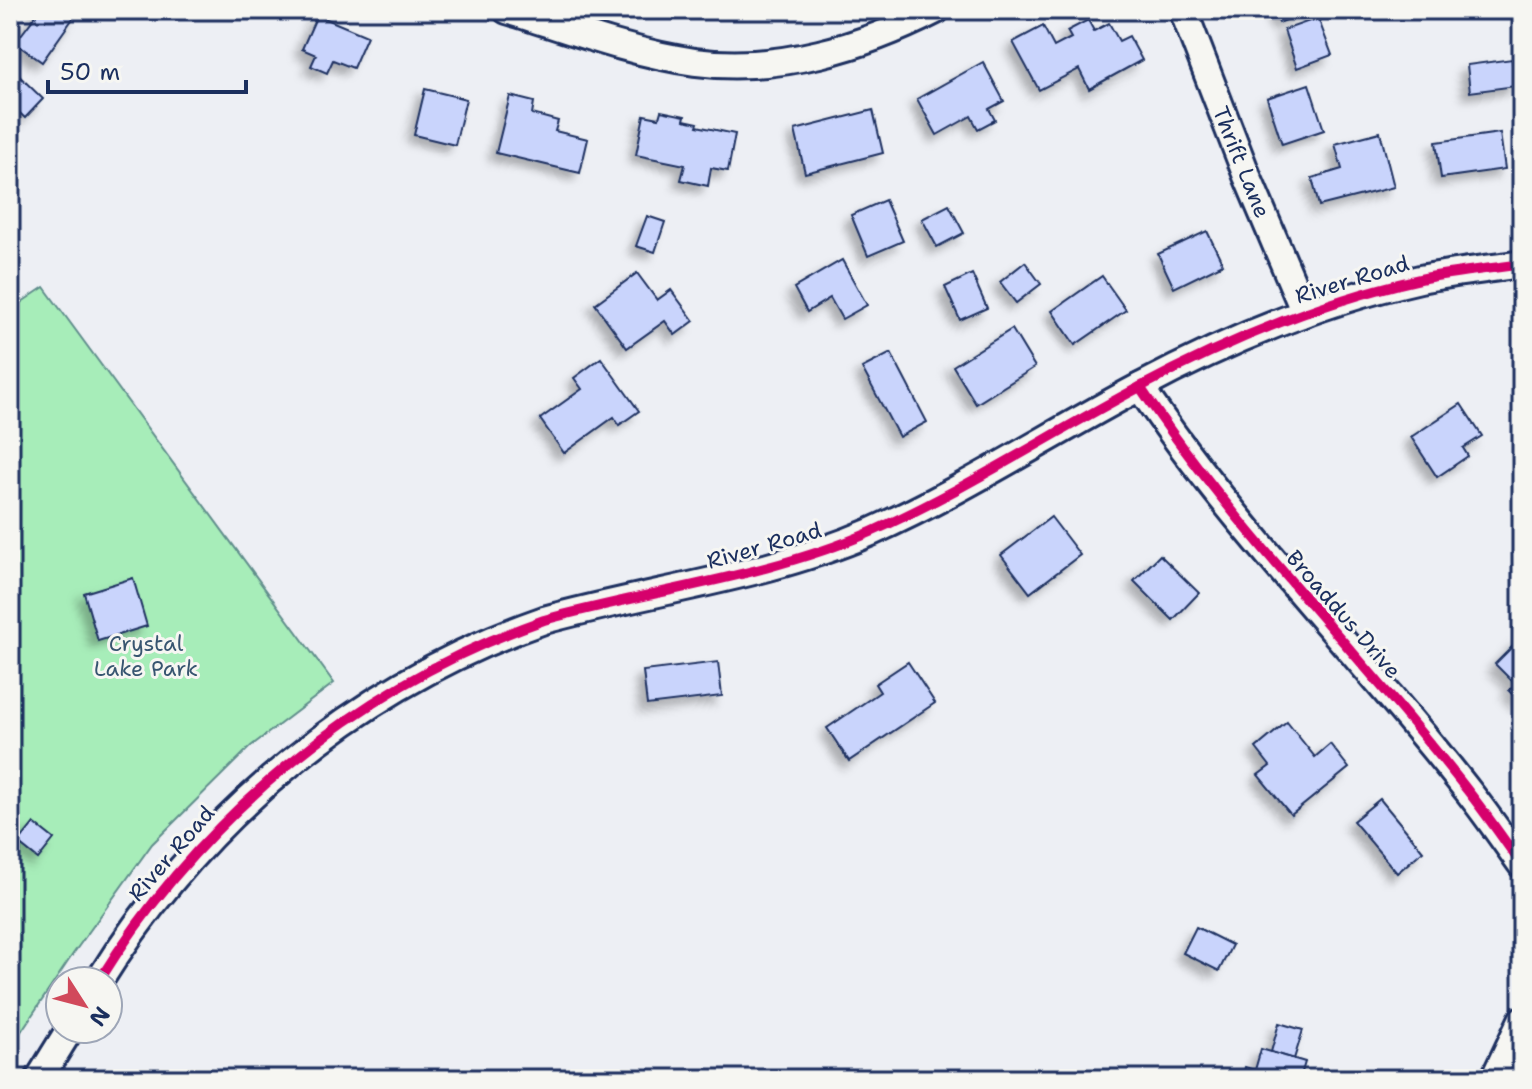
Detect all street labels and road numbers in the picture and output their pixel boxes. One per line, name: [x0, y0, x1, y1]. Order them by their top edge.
street label: Thrift Lane: [1206, 102, 1277, 222]
street label: River Road: [1292, 248, 1413, 311]
street label: River Road: [704, 515, 825, 576]
street label: Broaddus Drive: [1280, 544, 1407, 685]
street label: River Road: [122, 799, 221, 907]

